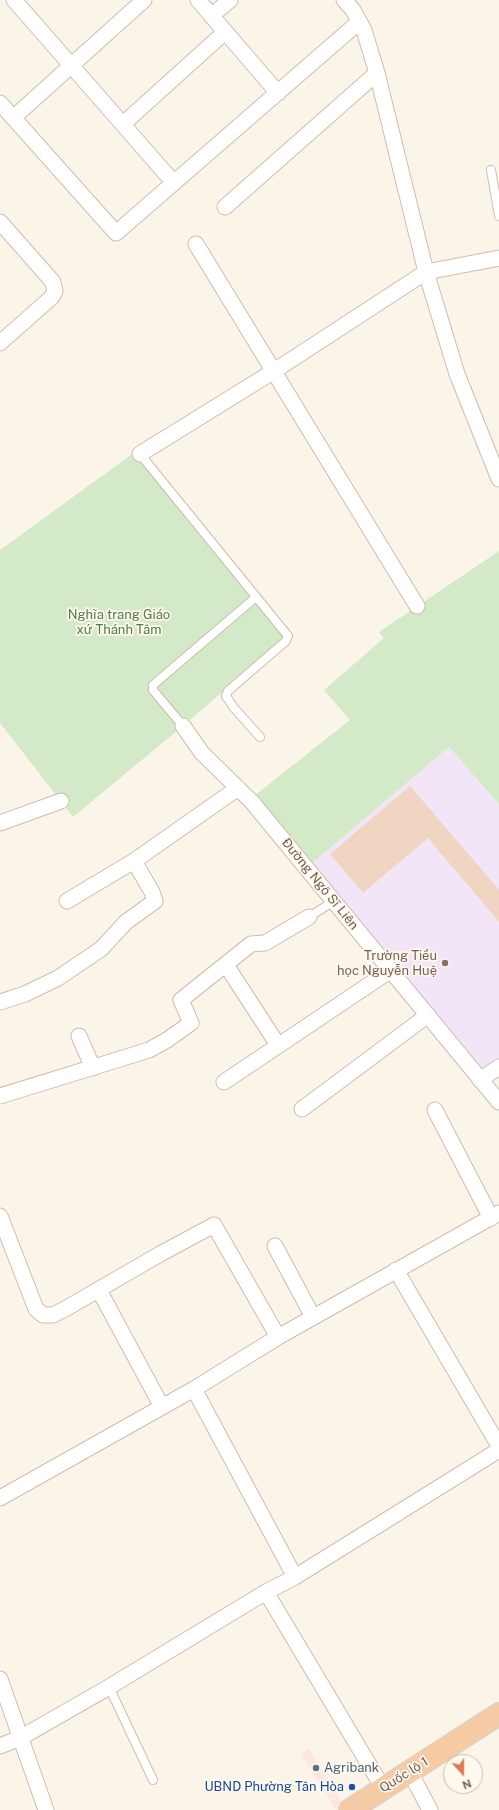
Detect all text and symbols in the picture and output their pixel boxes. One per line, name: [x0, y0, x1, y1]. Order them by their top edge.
park label: Nghĩa trang Giáo xứ Thánh Tâm: [68, 607, 170, 638]
street label: Đường Ngô Sĩ Liên: [278, 835, 362, 933]
place label: Trường Tiểu học Nguyễn Huệ: [337, 948, 437, 979]
marker: Trường Tiểu học Nguyễn Huệ: [440, 958, 450, 968]
street label: Quốc lộ 1: [377, 1754, 431, 1796]
north arrow: [443, 1754, 483, 1794]
place label: Agribank: [324, 1760, 379, 1776]
marker: Agribank: [311, 1763, 321, 1773]
text: N: [461, 1777, 473, 1791]
place label: UBND Phường Tân Hòa: [204, 1779, 344, 1795]
marker: UBND Phường Tân Hòa: [347, 1782, 357, 1792]

